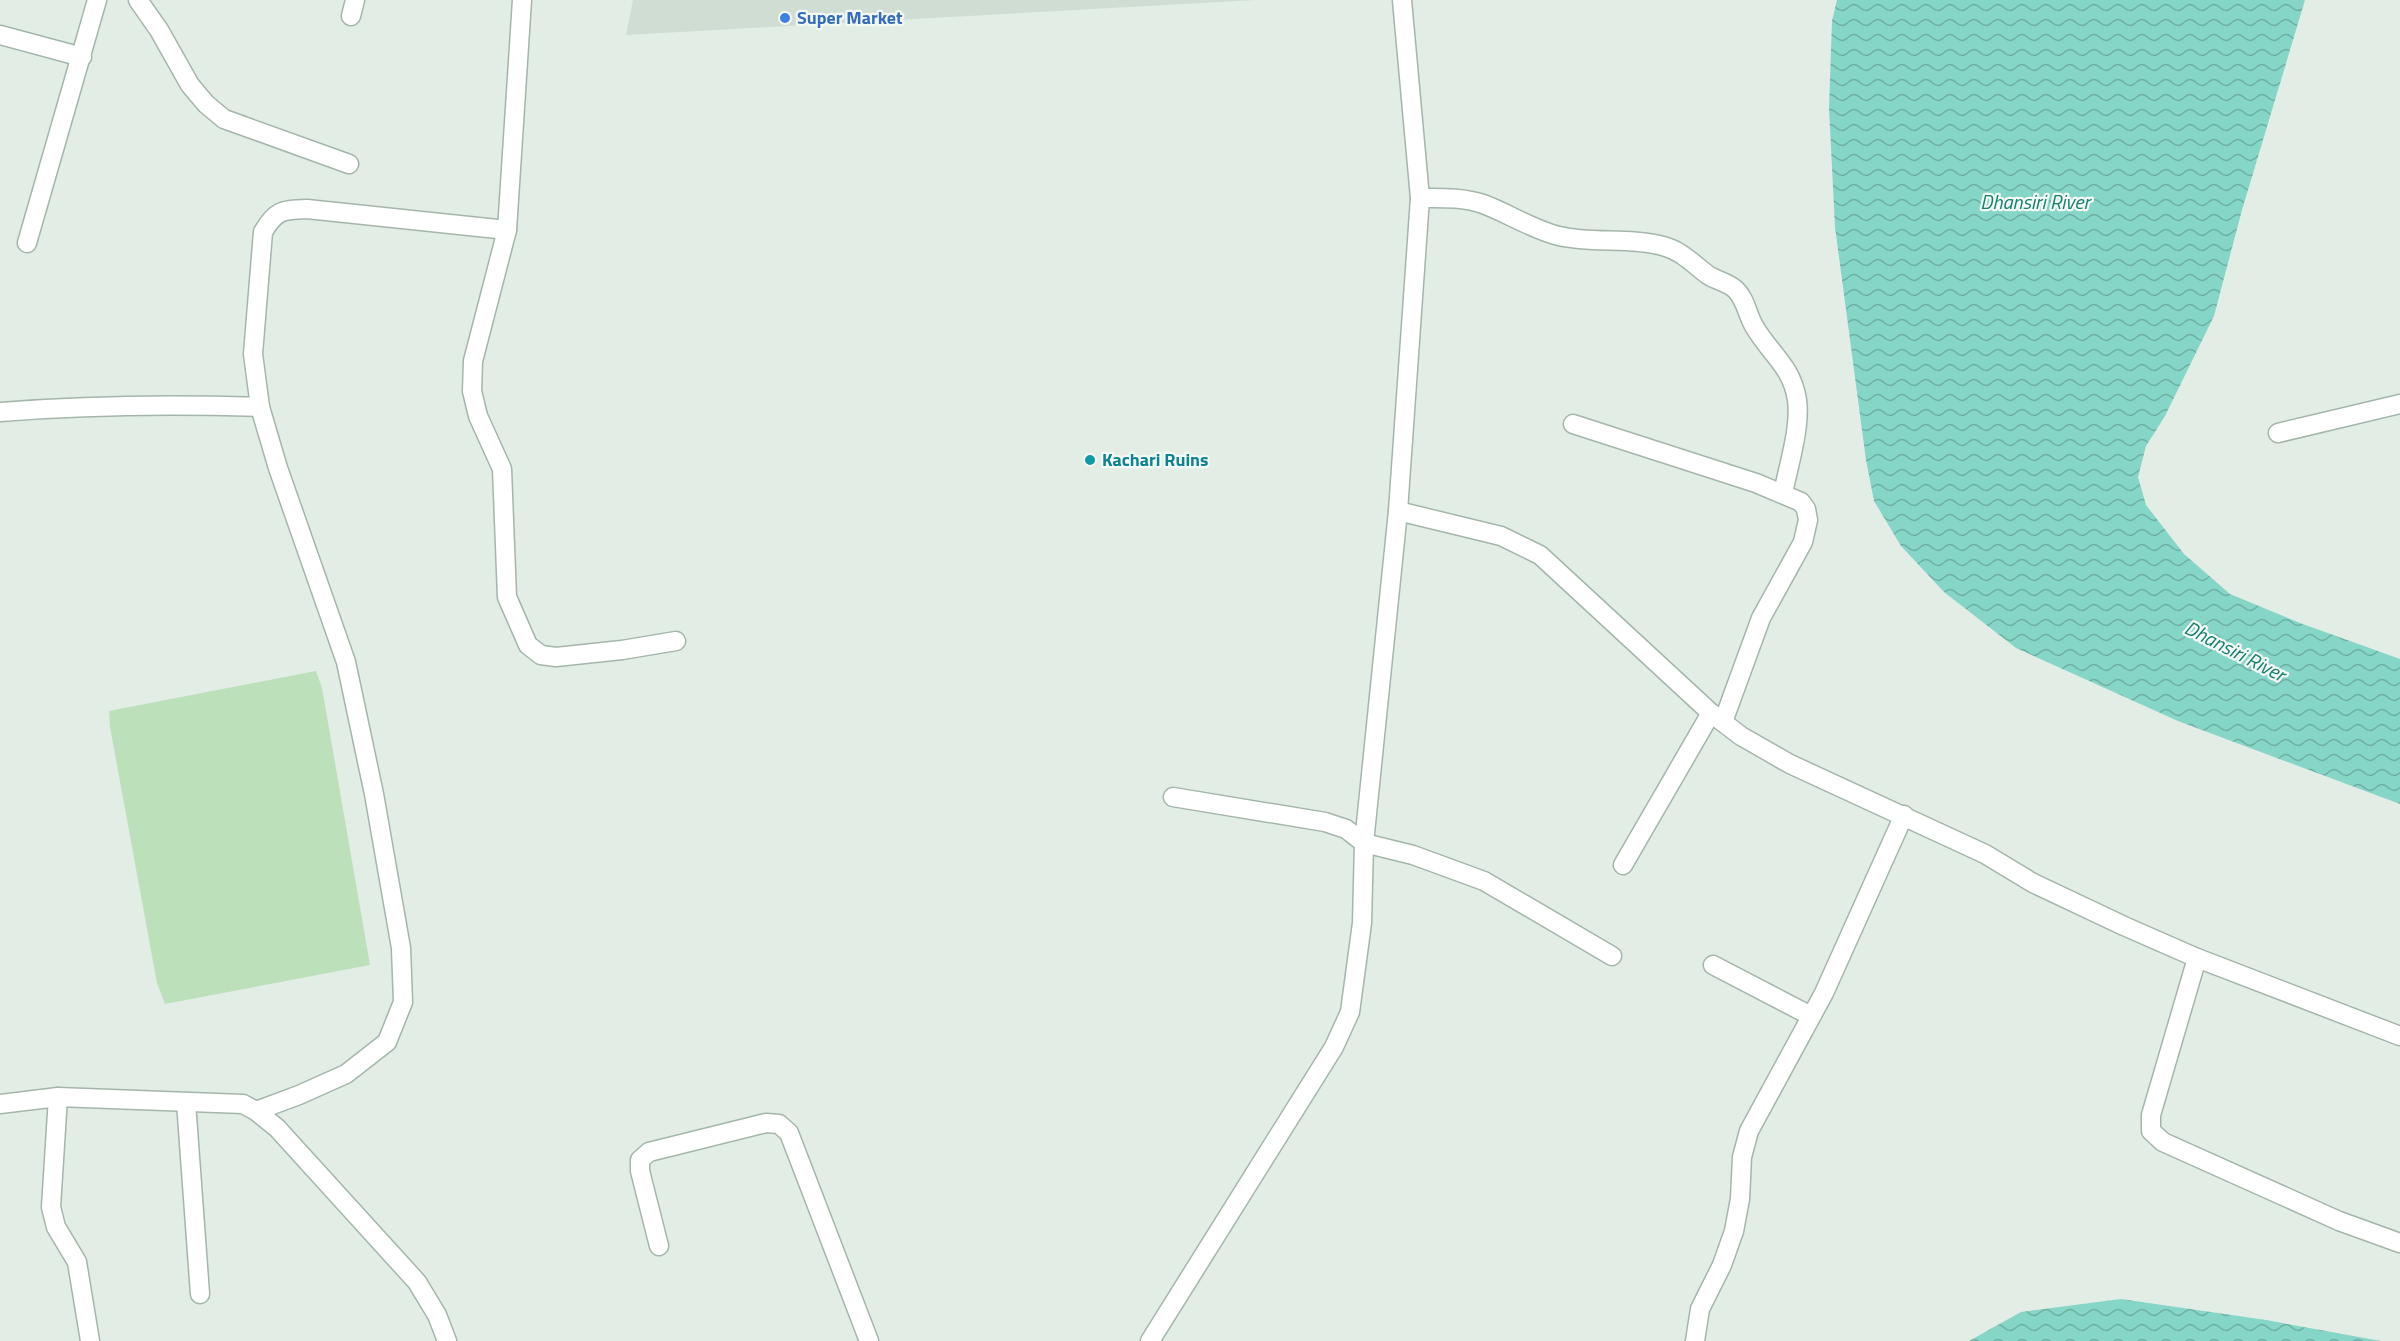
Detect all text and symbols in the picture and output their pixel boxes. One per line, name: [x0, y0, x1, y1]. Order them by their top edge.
place label: Super Market: [797, 4, 903, 31]
marker: Super Market: [778, 11, 792, 25]
water label: Dhansiri River: [1980, 186, 2092, 217]
place label: Kachari Ruins: [1102, 446, 1208, 473]
marker: Kachari Ruins: [1083, 453, 1097, 467]
water label: Dhansiri River: [2179, 612, 2293, 690]

